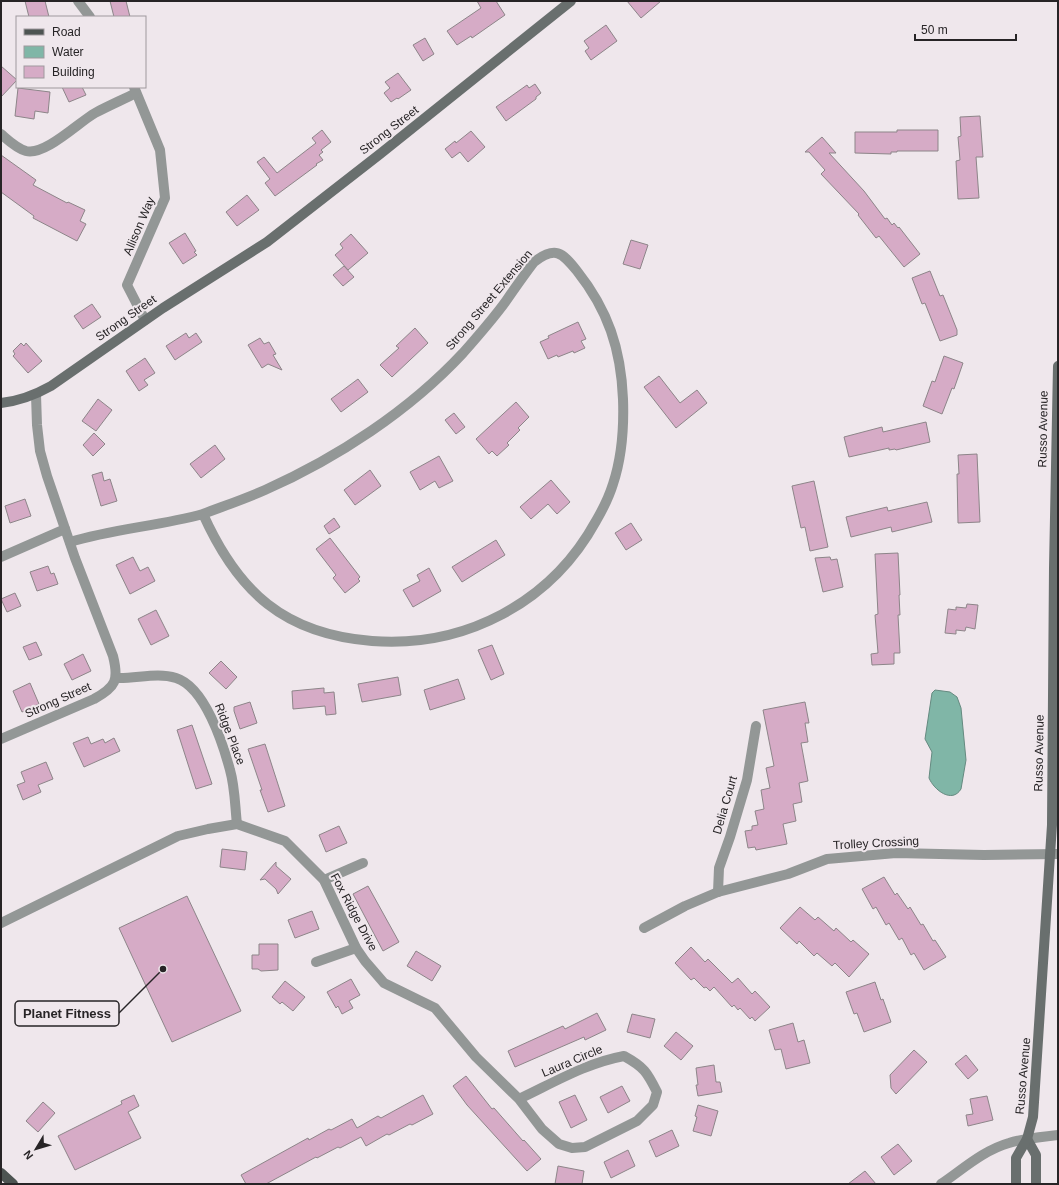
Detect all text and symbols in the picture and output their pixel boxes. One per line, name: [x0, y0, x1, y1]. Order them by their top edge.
legend: [16, 16, 146, 88]
scale bar: [915, 16, 1016, 42]
text: 50 m: [921, 23, 948, 37]
text: Road: [52, 25, 81, 39]
text: Water: [52, 45, 84, 59]
text: Building: [52, 65, 95, 79]
street label: Strong Street: [357, 102, 422, 157]
street label: Allison Way: [120, 195, 158, 257]
street label: Strong Street Extension: [443, 247, 535, 353]
street label: Strong Street: [93, 292, 160, 344]
street label: Russo Avenue: [1035, 390, 1051, 468]
street label: Strong Street: [23, 679, 94, 721]
street label: Ridge Place: [212, 701, 248, 767]
street label: Russo Avenue: [1031, 714, 1047, 792]
street label: Delia Court: [710, 774, 740, 836]
street label: Trolley Crossing: [833, 834, 919, 852]
street label: Fox Ridge Drive: [328, 871, 381, 954]
callout: Planet Fitness: [15, 1001, 119, 1026]
text: Planet Fitness: [23, 1006, 111, 1021]
street label: Russo Avenue: [1013, 1037, 1033, 1115]
street label: Laura Circle: [539, 1042, 605, 1080]
north arrow: [16, 1129, 56, 1169]
text: N: [21, 1148, 35, 1162]

